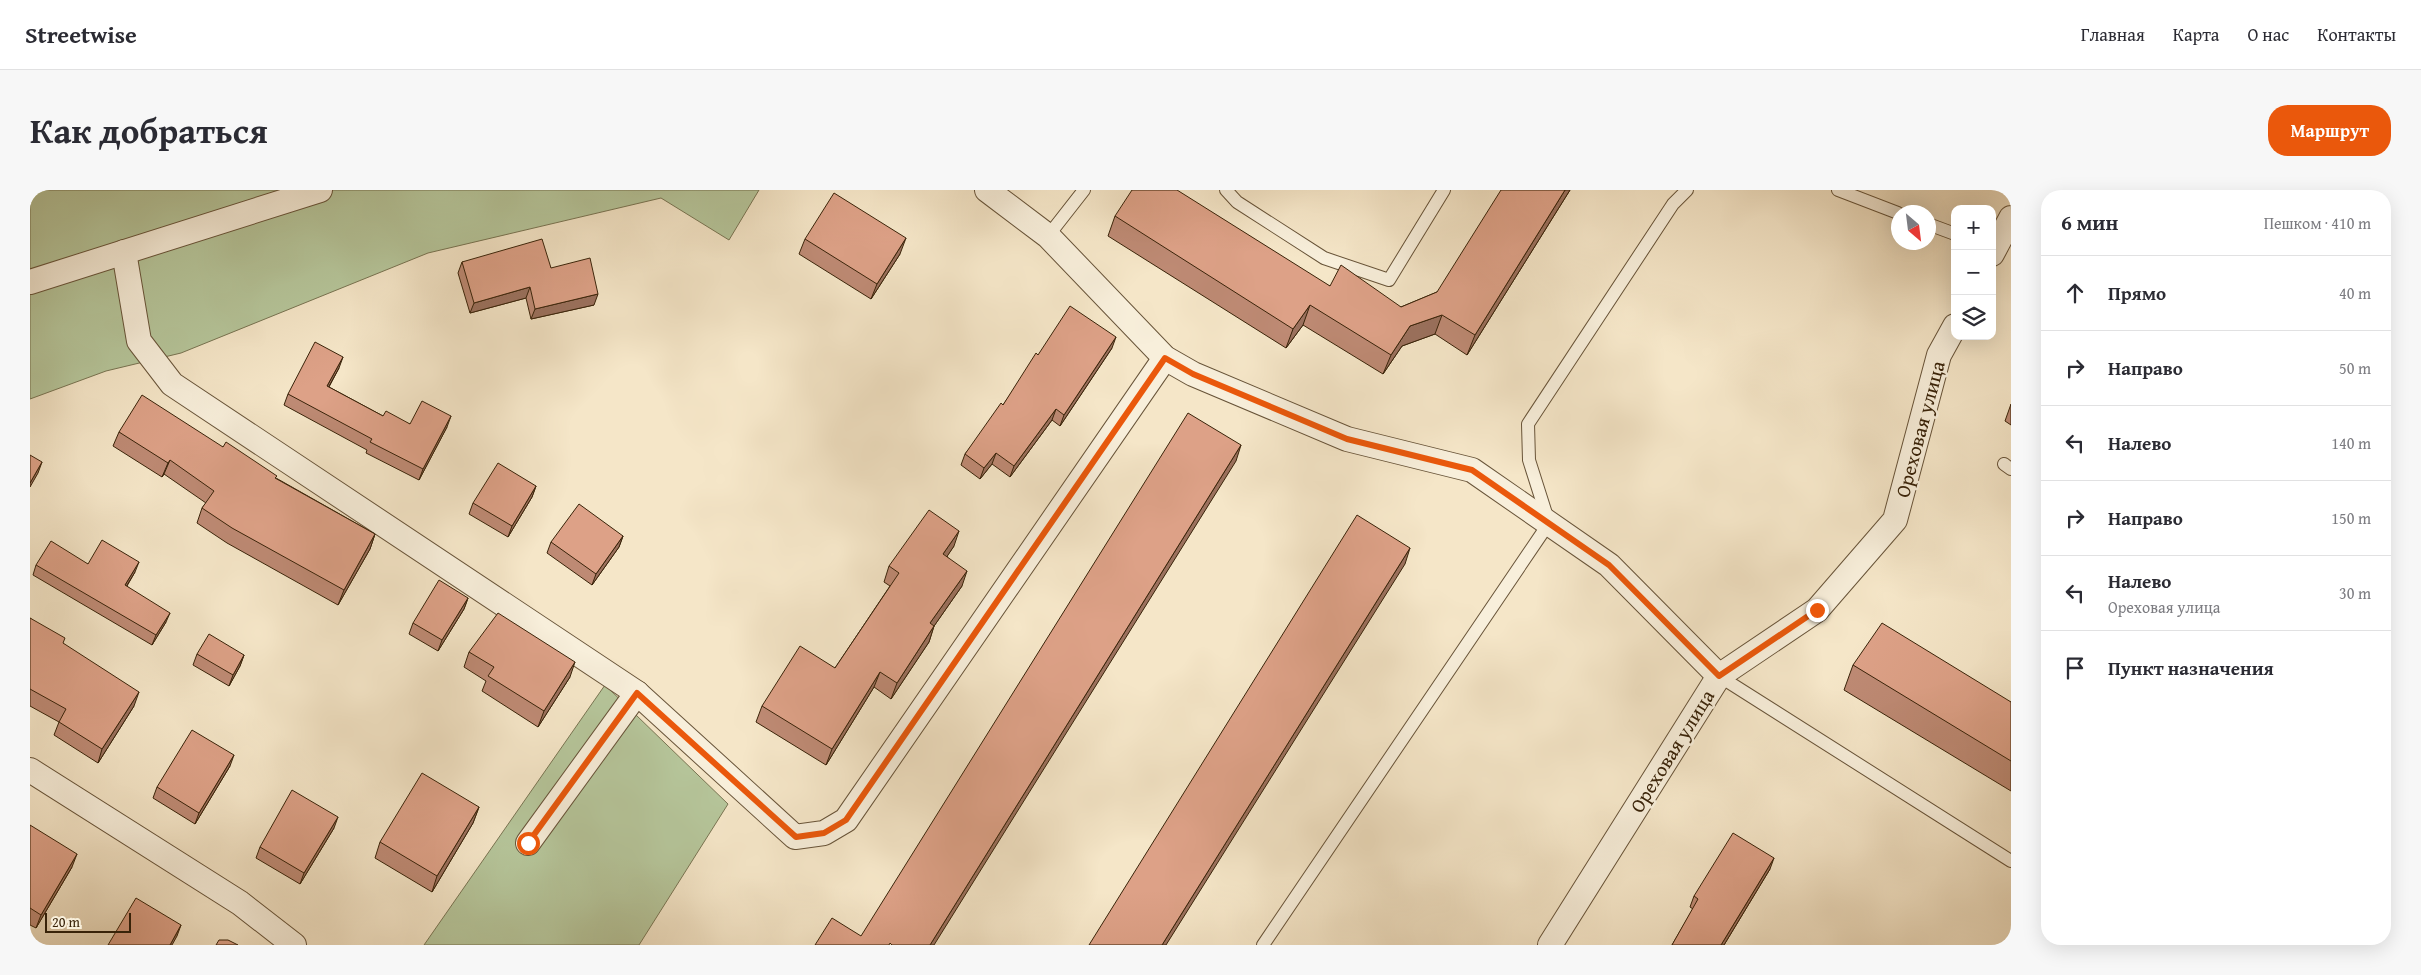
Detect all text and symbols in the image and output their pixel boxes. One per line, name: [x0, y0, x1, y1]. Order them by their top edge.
text: Streetwise: [25, 17, 137, 52]
text: Главная: [2081, 21, 2145, 48]
text: Карта: [2173, 21, 2219, 48]
text: О нас: [2247, 21, 2289, 48]
text: Контакты: [2317, 21, 2396, 48]
text: Как добраться: [30, 105, 268, 156]
button: Маршрут: [2268, 105, 2391, 156]
north arrow: [1891, 205, 1936, 250]
map controls: [1951, 205, 1996, 340]
button: +: [1951, 205, 1996, 250]
text: 6 мин: [2061, 207, 2118, 238]
text: Пешком · 410 m: [2264, 211, 2371, 235]
button: −: [1951, 250, 1996, 295]
icon: ahead: [2061, 279, 2089, 307]
text: Прямо: [2108, 279, 2166, 307]
text: 40 m: [2339, 281, 2371, 305]
button: layers: [1951, 295, 1996, 340]
icon: right: [2061, 354, 2089, 382]
text: Направо: [2108, 354, 2183, 382]
text: 50 m: [2339, 356, 2371, 380]
street label: Ореховая улица: [1887, 357, 1952, 500]
icon: left: [2061, 429, 2089, 457]
text: Налево: [2108, 429, 2171, 457]
text: 140 m: [2331, 431, 2371, 455]
icon: right: [2061, 504, 2089, 532]
text: Направо: [2108, 504, 2183, 532]
text: 150 m: [2331, 506, 2371, 530]
text: Налево: [2108, 567, 2171, 595]
icon: left: [2061, 579, 2089, 607]
text: 30 m: [2339, 581, 2371, 605]
text: Ореховая улица: [2108, 595, 2220, 619]
route end: [1806, 599, 1829, 622]
icon: arrive: [2061, 654, 2089, 682]
text: Пункт назначения: [2108, 654, 2274, 682]
street label: Ореховая улица: [1622, 683, 1721, 818]
route start: [517, 832, 540, 855]
scale bar: [45, 910, 131, 933]
text: 20 m: [52, 912, 80, 932]

